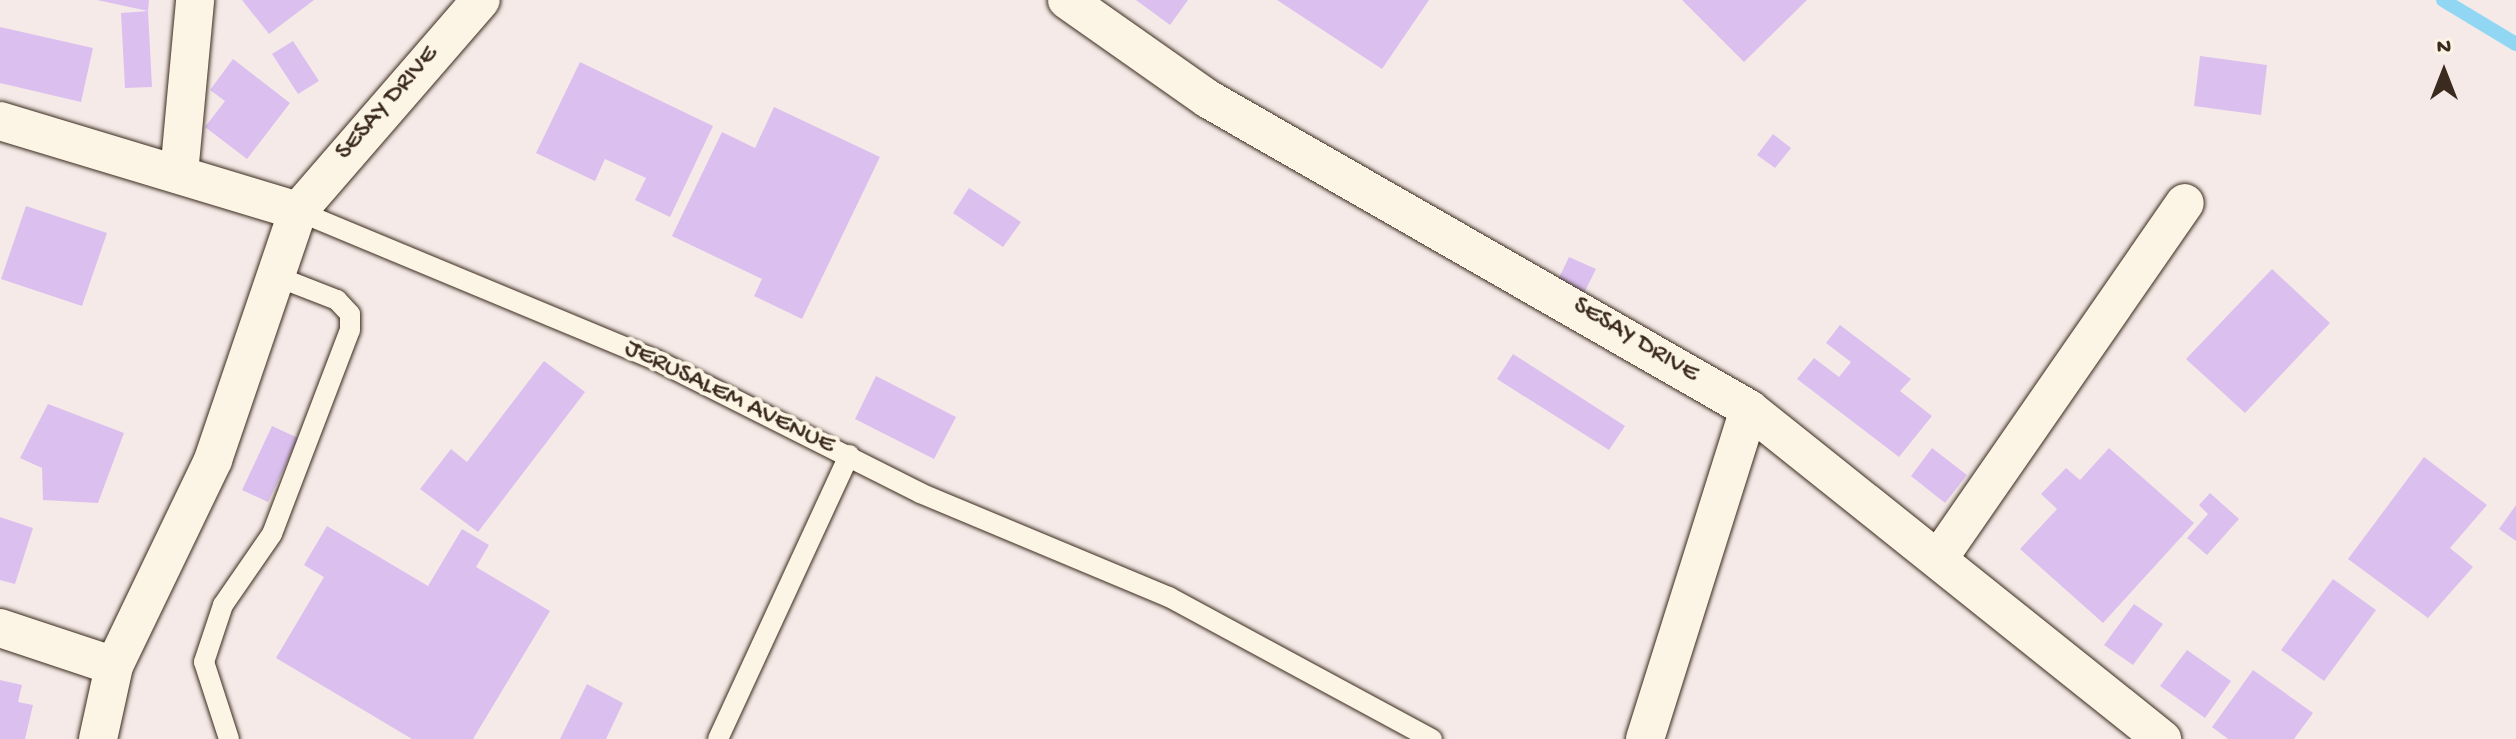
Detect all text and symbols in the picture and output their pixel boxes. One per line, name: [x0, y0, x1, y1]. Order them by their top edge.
north arrow: [2404, 32, 2484, 112]
text: N: [2437, 35, 2451, 61]
street label: SESAY DRIVE: [330, 40, 446, 168]
street label: SESAY DRIVE: [1566, 291, 1704, 391]
street label: JERUSALEM AVENUE: [619, 334, 839, 462]

